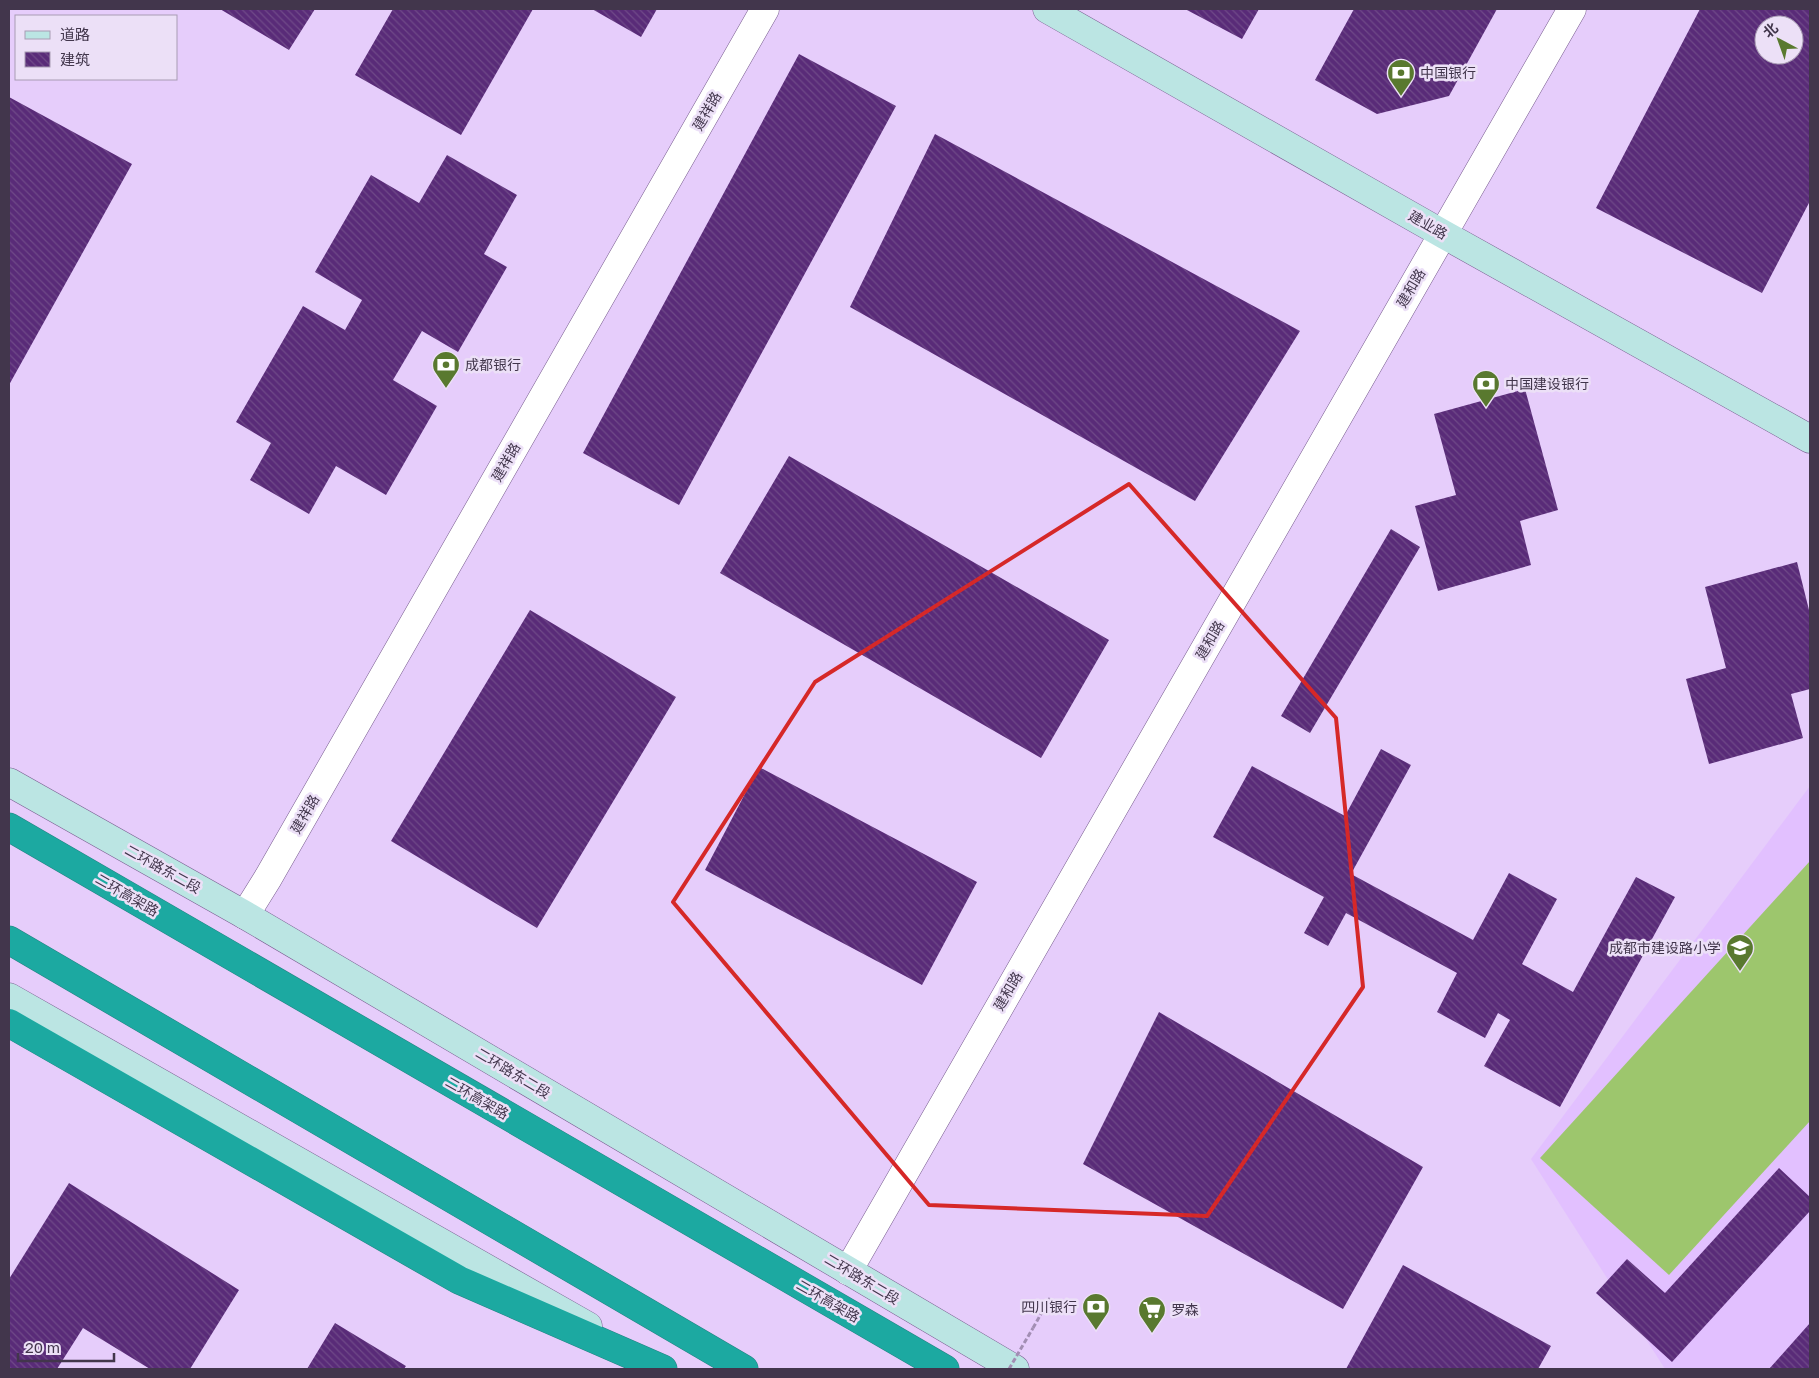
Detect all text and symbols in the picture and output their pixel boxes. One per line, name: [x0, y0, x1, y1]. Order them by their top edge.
legend: [15, 15, 178, 80]
north arrow: [1754, 15, 1804, 65]
text: 北: [1759, 19, 1781, 41]
text: 道路: [60, 25, 90, 43]
text: 建筑: [60, 50, 90, 68]
bank icon: 中国银行: [1386, 58, 1416, 97]
place label: 中国银行: [1420, 64, 1476, 81]
street label: 建祥路: [689, 88, 724, 133]
street label: 建业路: [1406, 207, 1451, 242]
street label: 建和路: [1393, 265, 1428, 310]
bank icon: 成都银行: [431, 350, 461, 389]
place label: 成都银行: [465, 356, 521, 373]
bank icon: 中国建设银行: [1471, 369, 1501, 408]
place label: 中国建设银行: [1505, 375, 1589, 392]
street label: 建祥路: [488, 439, 523, 484]
street label: 建和路: [1192, 617, 1227, 662]
street label: 建祥路: [287, 791, 322, 836]
street label: 二环路东二段: [122, 841, 204, 896]
street label: 二环高架路: [93, 870, 162, 919]
school or university icon: 成都市建设路小学: [1725, 933, 1755, 972]
place label: 成都市建设路小学: [1609, 939, 1721, 956]
street label: 建和路: [990, 968, 1025, 1013]
street label: 二环路东二段: [473, 1044, 554, 1101]
street label: 二环高架路: [443, 1073, 512, 1122]
street label: 二环路东二段: [822, 1250, 903, 1307]
street label: 二环高架路: [794, 1276, 863, 1325]
bank icon: 四川银行: [1081, 1292, 1111, 1331]
supermarket icon: 罗森: [1137, 1295, 1167, 1334]
place label: 四川银行: [1021, 1298, 1077, 1315]
place label: 罗森: [1171, 1301, 1199, 1318]
scale bar: [18, 1330, 114, 1362]
text: 20 m: [25, 1338, 60, 1356]

